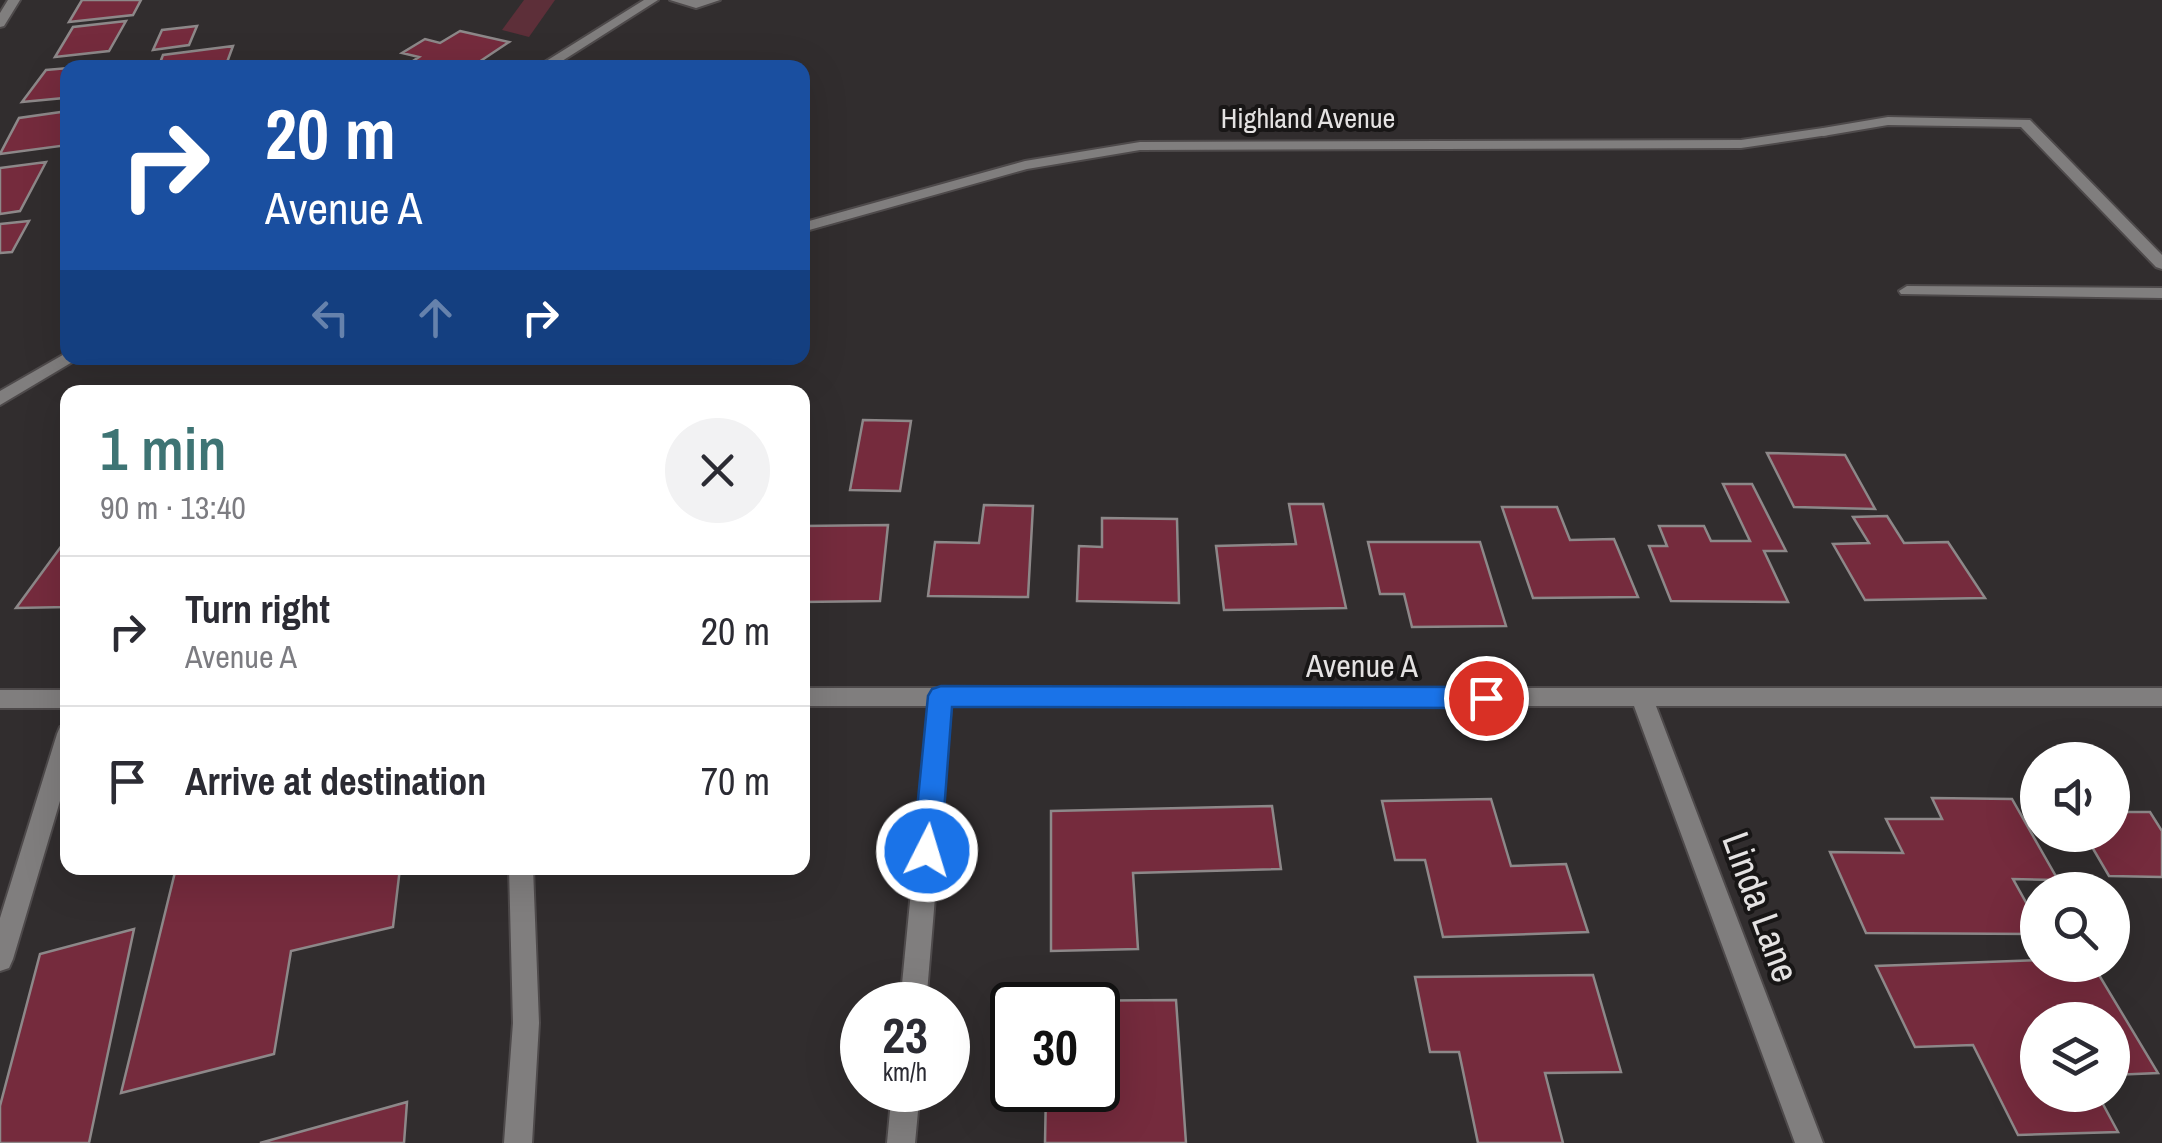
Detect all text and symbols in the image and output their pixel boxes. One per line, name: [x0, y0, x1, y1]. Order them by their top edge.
text: 20 m: [265, 87, 396, 181]
street label: Highland Avenue: [1221, 99, 1395, 137]
icon: right: [100, 100, 230, 230]
text: Avenue A: [265, 177, 422, 238]
icon: left: [303, 290, 358, 345]
icon: ahead: [408, 290, 463, 345]
icon: right: [513, 290, 568, 345]
text: 1 min: [100, 408, 227, 489]
button: close: [665, 418, 770, 523]
text: 90 m · 13:40: [100, 486, 246, 529]
text: Turn right: [185, 584, 330, 635]
icon: right: [100, 604, 155, 659]
text: 20 m: [701, 606, 770, 657]
text: Avenue A: [185, 635, 297, 678]
street label: Avenue A: [1305, 644, 1418, 687]
pin: [1444, 656, 1529, 741]
icon: arrive: [1459, 671, 1514, 726]
map controls: [2020, 742, 2130, 1112]
button: sound: [2020, 742, 2130, 852]
icon: arrive: [100, 754, 155, 809]
text: Arrive at destination: [185, 756, 486, 807]
text: 70 m: [701, 756, 770, 807]
position arrow: [875, 799, 979, 903]
street label: Linda Lane: [1710, 825, 1812, 989]
button: search: [2020, 872, 2130, 982]
speed limit sign: 30: [990, 982, 1120, 1112]
text: 23: [882, 1001, 928, 1069]
button: layers: [2020, 1002, 2130, 1112]
text: km/h: [883, 1055, 927, 1089]

